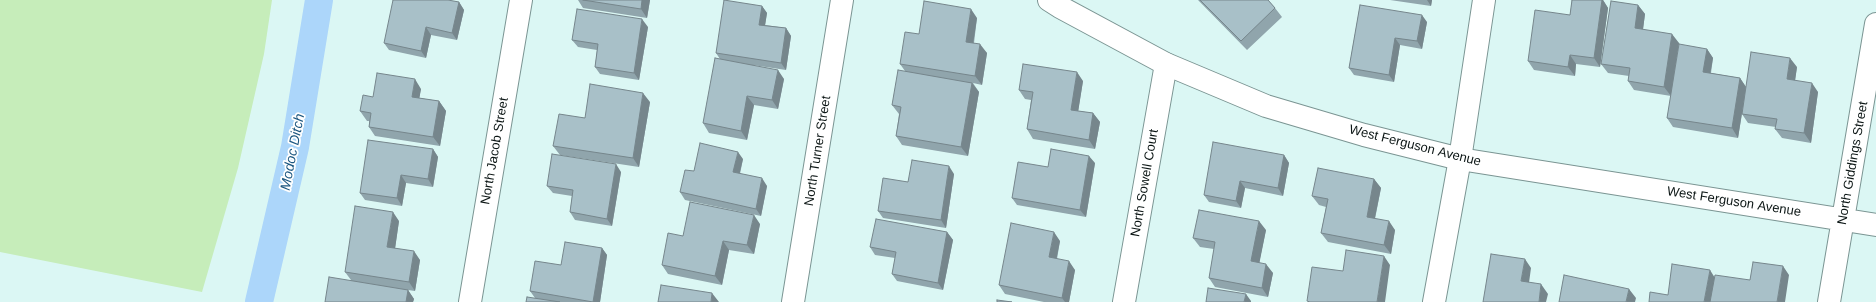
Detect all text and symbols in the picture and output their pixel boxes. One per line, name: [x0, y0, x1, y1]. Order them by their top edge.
street label: North Turner Street: [802, 95, 834, 207]
street label: North Jacob Street: [478, 96, 512, 206]
street label: North Giddings Street: [1834, 100, 1872, 226]
water label: Modoc Ditch: [277, 112, 309, 192]
street label: West Ferguson Avenue: [1347, 122, 1483, 170]
street label: North Sowell Court: [1128, 128, 1162, 238]
street label: West Ferguson Avenue: [1666, 184, 1802, 220]

